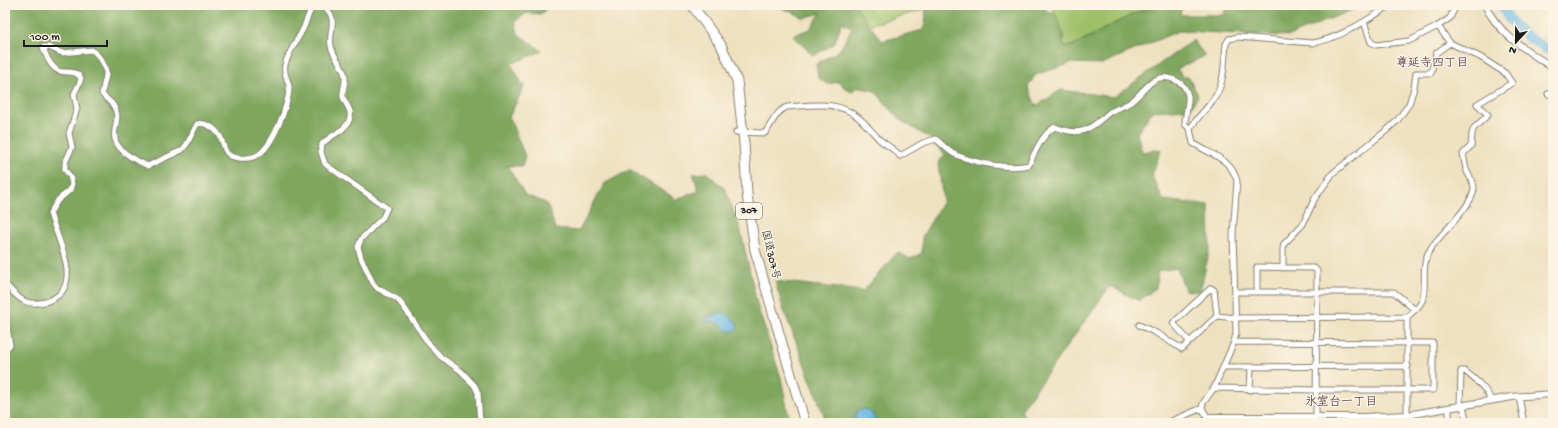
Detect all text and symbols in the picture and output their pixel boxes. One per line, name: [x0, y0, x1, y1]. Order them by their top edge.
scale bar: [24, 22, 107, 48]
north arrow: [1496, 22, 1536, 62]
text: 100 m: [29, 31, 60, 45]
text: N: [1507, 43, 1519, 56]
district label: 尊延寺四丁目: [1396, 56, 1468, 71]
road number: 307: [736, 203, 762, 219]
street label: 国道307号: [758, 229, 783, 281]
district label: 氷室台一丁目: [1305, 395, 1377, 410]

